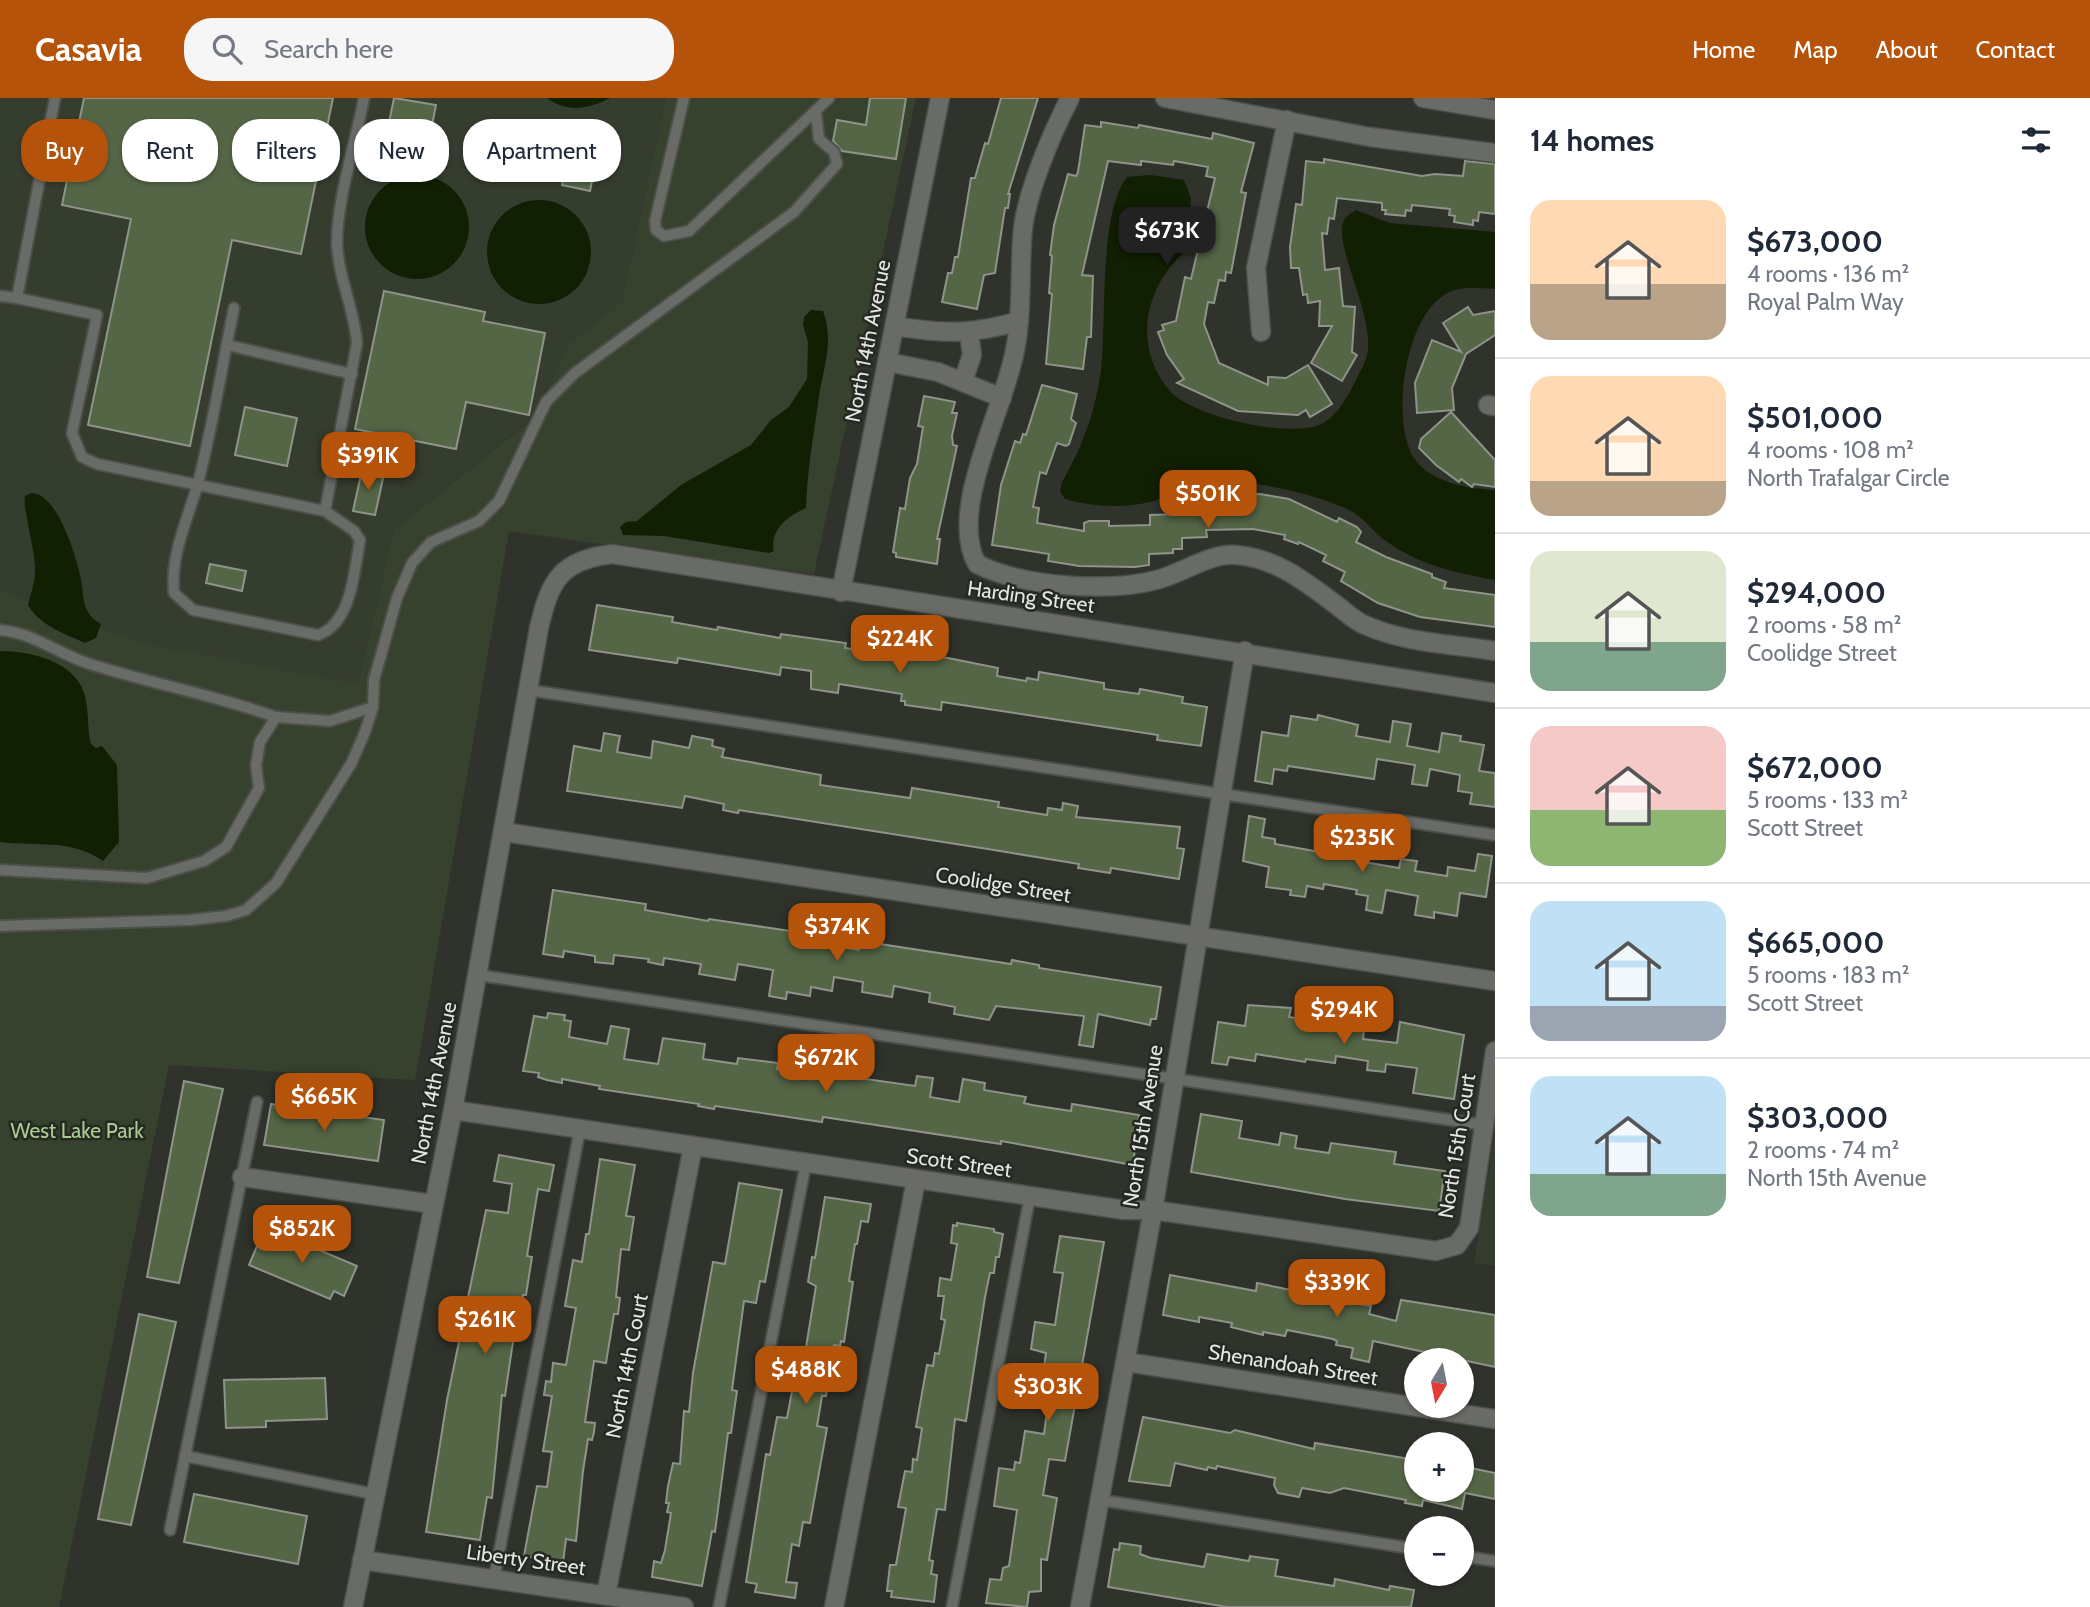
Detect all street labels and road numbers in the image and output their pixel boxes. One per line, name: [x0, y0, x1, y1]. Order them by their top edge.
street label: North 14th Avenue: [840, 257, 896, 424]
street label: Harding Street: [966, 575, 1096, 618]
street label: Coolidge Street: [934, 861, 1073, 908]
street label: North 14th Avenue: [406, 999, 462, 1166]
street label: North 15th Avenue: [1117, 1043, 1168, 1209]
street label: North 15th Court: [1433, 1072, 1480, 1220]
street label: Scott Street: [905, 1143, 1013, 1182]
street label: North 14th Court: [600, 1291, 653, 1440]
street label: Shenandoah Street: [1207, 1339, 1380, 1390]
street label: Liberty Street: [465, 1539, 587, 1580]

